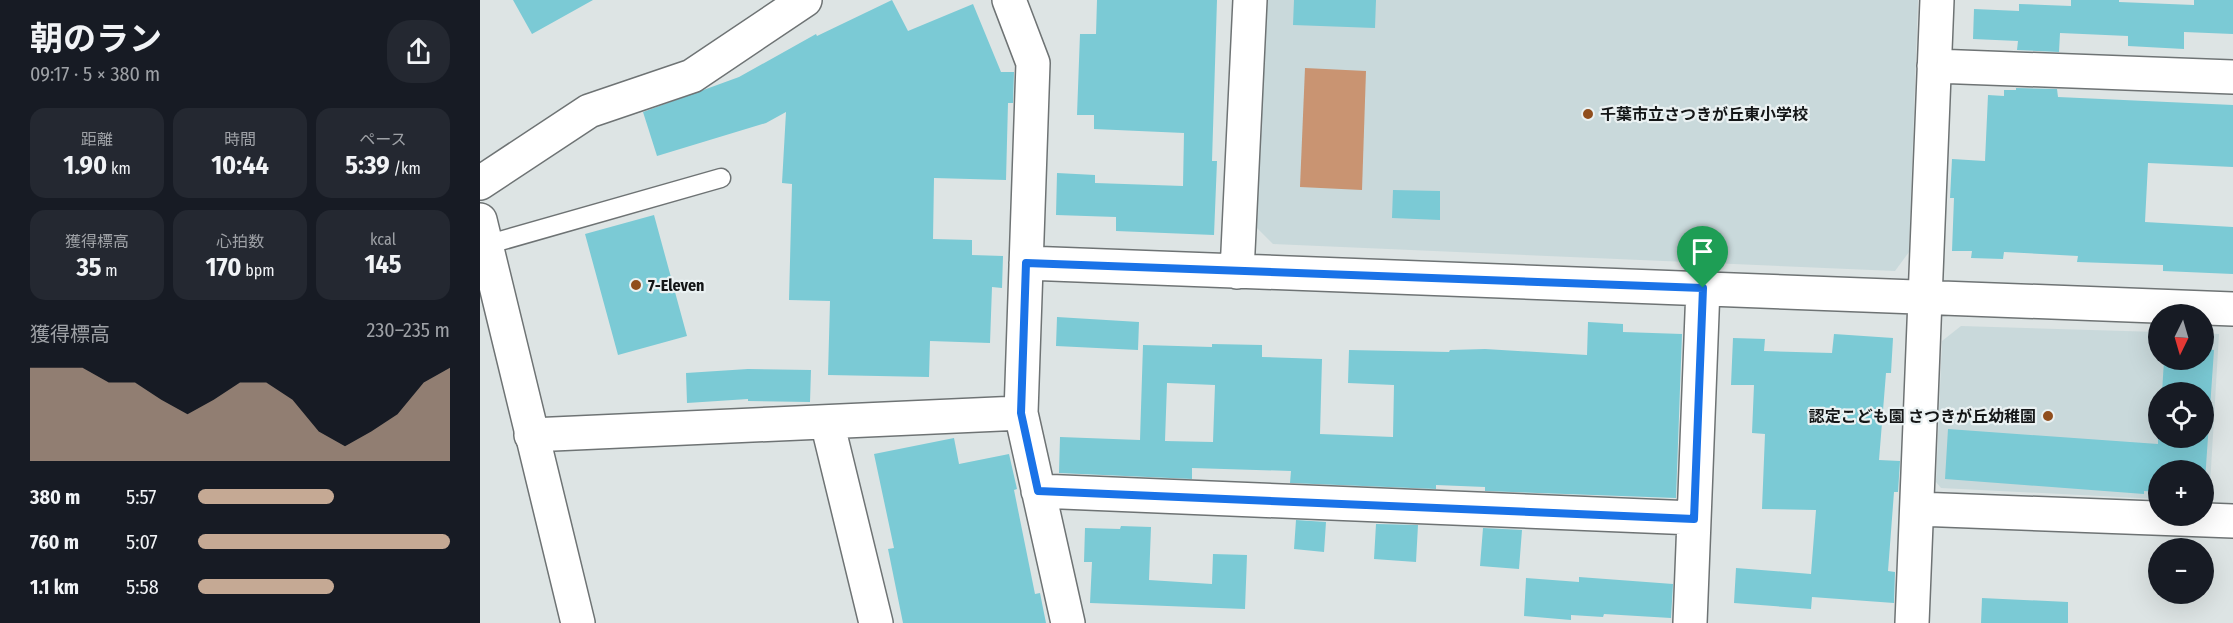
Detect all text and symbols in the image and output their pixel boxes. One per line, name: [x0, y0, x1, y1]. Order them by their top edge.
text: 朝のラン: [30, 19, 162, 59]
button: share: [387, 20, 450, 83]
text: 09:17 · 5 × 380 m: [30, 62, 160, 86]
place label: 千葉市立さつきが丘東小学校: [1600, 105, 1808, 124]
marker: 千葉市立さつきが丘東小学校: [1581, 107, 1595, 121]
text: 距離: [81, 130, 113, 149]
text: 時間: [224, 130, 256, 149]
text: ペース: [359, 130, 407, 149]
text: 1.90: [63, 150, 107, 181]
text: 10:44: [211, 150, 269, 181]
text: 5:39: [345, 150, 390, 181]
text: km: [107, 159, 131, 178]
text: /km: [390, 159, 421, 178]
pin: [1677, 226, 1728, 288]
text: kcal: [370, 230, 396, 249]
text: 獲得標高: [65, 232, 129, 251]
text: 心拍数: [216, 232, 264, 251]
icon: arrive: [1686, 235, 1719, 268]
text: 145: [365, 249, 401, 280]
text: 35: [76, 252, 102, 283]
text: 170: [205, 252, 241, 283]
text: m: [102, 261, 118, 280]
text: bpm: [241, 261, 275, 280]
place label: 7-Eleven: [648, 276, 704, 295]
marker: 7-Eleven: [629, 278, 643, 292]
north arrow: [2148, 304, 2214, 370]
map controls: [2148, 304, 2214, 604]
text: 230–235 m: [366, 318, 450, 342]
text: 獲得標高: [30, 322, 110, 346]
button: locate: [2148, 382, 2214, 448]
place label: 認定こども園 さつきが丘幼稚園: [1809, 407, 2036, 426]
marker: 認定こども園 さつきが丘幼稚園: [2041, 409, 2055, 423]
button: +: [2148, 460, 2214, 526]
text: 380 m: [30, 485, 80, 509]
text: 5:57: [126, 485, 156, 509]
text: 760 m: [30, 530, 79, 554]
text: 5:07: [126, 530, 158, 554]
button: −: [2148, 538, 2214, 604]
text: 1.1 km: [30, 575, 79, 599]
text: 5:58: [126, 575, 159, 599]

